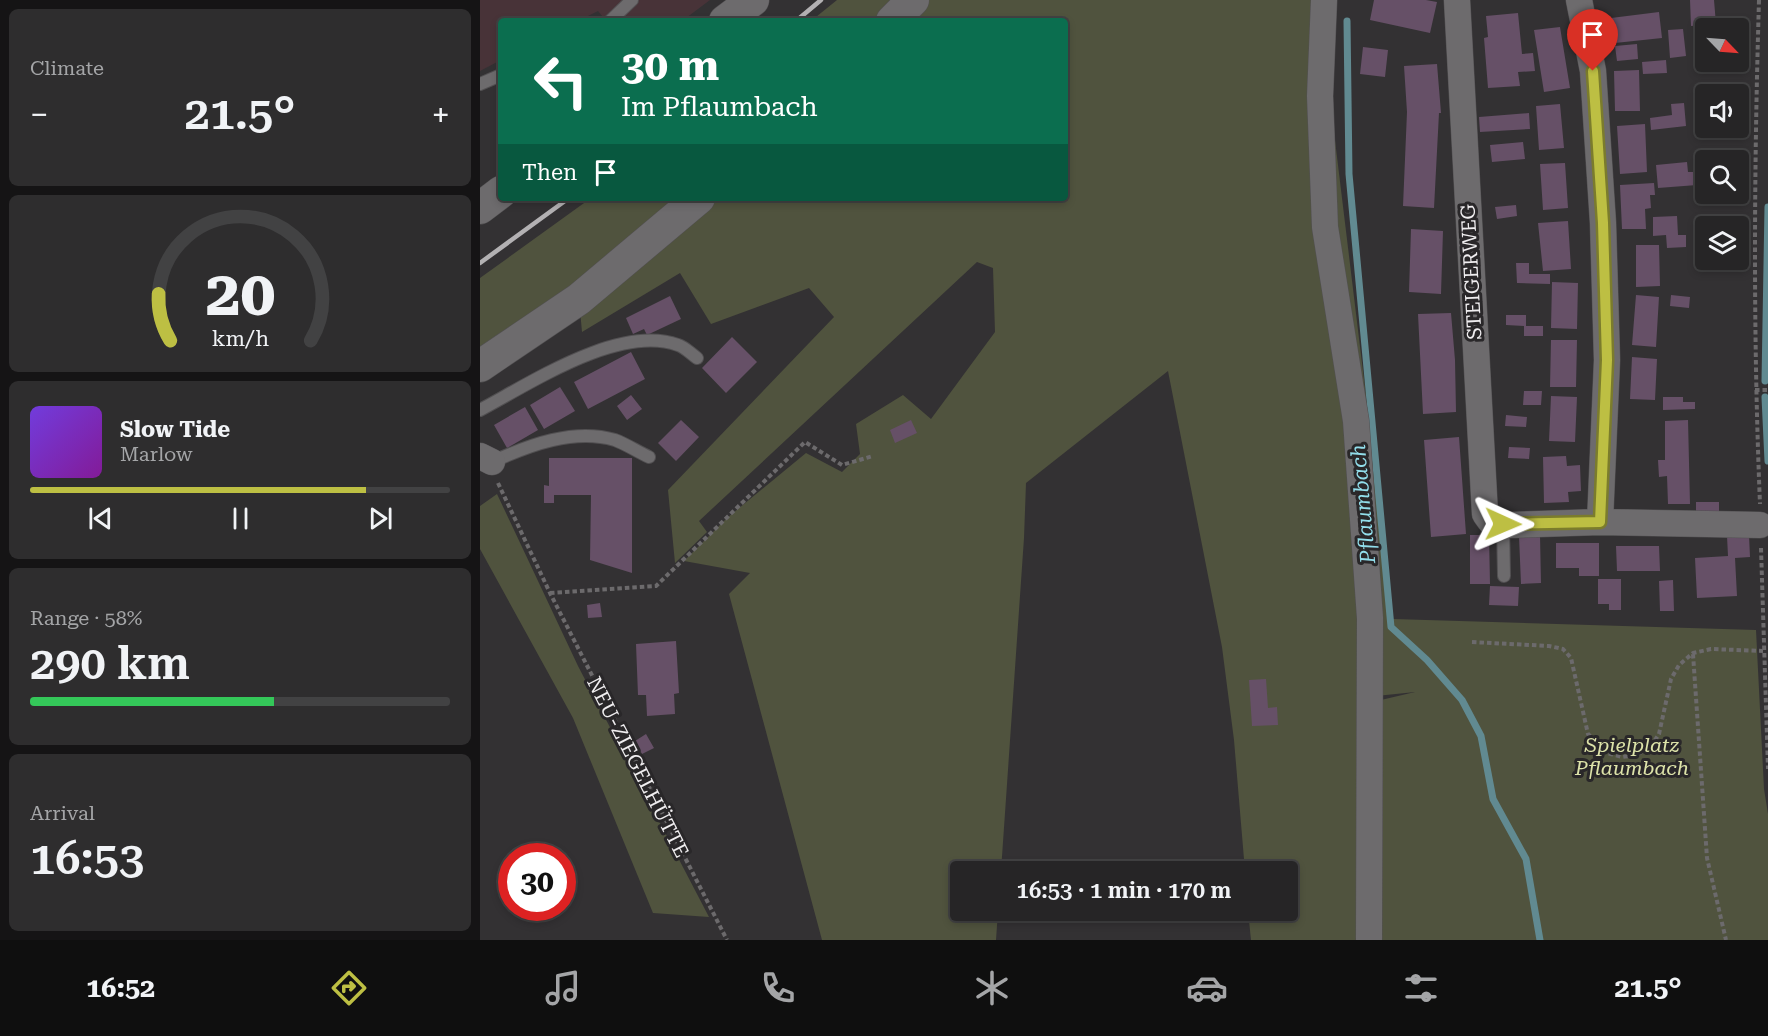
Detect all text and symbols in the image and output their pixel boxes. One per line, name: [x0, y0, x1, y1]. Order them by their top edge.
pin: [1567, 9, 1618, 71]
icon: arrive: [1576, 18, 1609, 51]
north arrow: [1695, 18, 1749, 72]
map controls: [1695, 18, 1749, 270]
text: 30 m: [621, 41, 719, 90]
icon: left: [522, 42, 600, 120]
text: Climate: [30, 56, 104, 80]
button: sound: [1695, 84, 1749, 138]
text: 21.5°: [184, 87, 296, 140]
text: Im Pflaumbach: [621, 91, 818, 123]
text: −: [30, 95, 48, 134]
text: +: [432, 95, 450, 134]
button: search: [1695, 150, 1749, 204]
icon: arrive: [589, 156, 622, 189]
text: Then: [522, 160, 577, 185]
street label: STEIGERWEG: [1455, 203, 1487, 341]
button: layers: [1695, 216, 1749, 270]
text: 20: [205, 257, 275, 330]
text: km/h: [211, 326, 269, 351]
text: Slow Tide: [120, 417, 230, 442]
text: Marlow: [120, 442, 193, 466]
water label: Pflaumbach: [1346, 443, 1380, 566]
position arrow: [1471, 492, 1535, 556]
icon: previous: [84, 502, 117, 535]
icon: pause: [224, 502, 257, 535]
icon: next: [364, 502, 397, 535]
text: Range · 58%: [30, 606, 142, 630]
text: 290 km: [30, 637, 190, 690]
street label: NEU-ZIEGELHÜTTE: [582, 673, 694, 861]
park label: Spielplatz Pflaumbach: [1574, 733, 1689, 780]
text: Arrival: [30, 801, 95, 825]
text: 16:53: [30, 832, 144, 885]
speed limit sign: 30: [498, 843, 576, 921]
text: 16:53 · 1 min · 170 m: [1017, 878, 1231, 903]
icon: directions: [328, 967, 370, 1009]
icon: music: [542, 967, 584, 1009]
icon: phone: [757, 967, 799, 1009]
icon: climate: [971, 967, 1013, 1009]
icon: car: [1186, 967, 1228, 1009]
icon: filters: [1400, 967, 1442, 1009]
text: 16:52: [86, 972, 155, 1004]
text: 21.5°: [1614, 972, 1682, 1004]

